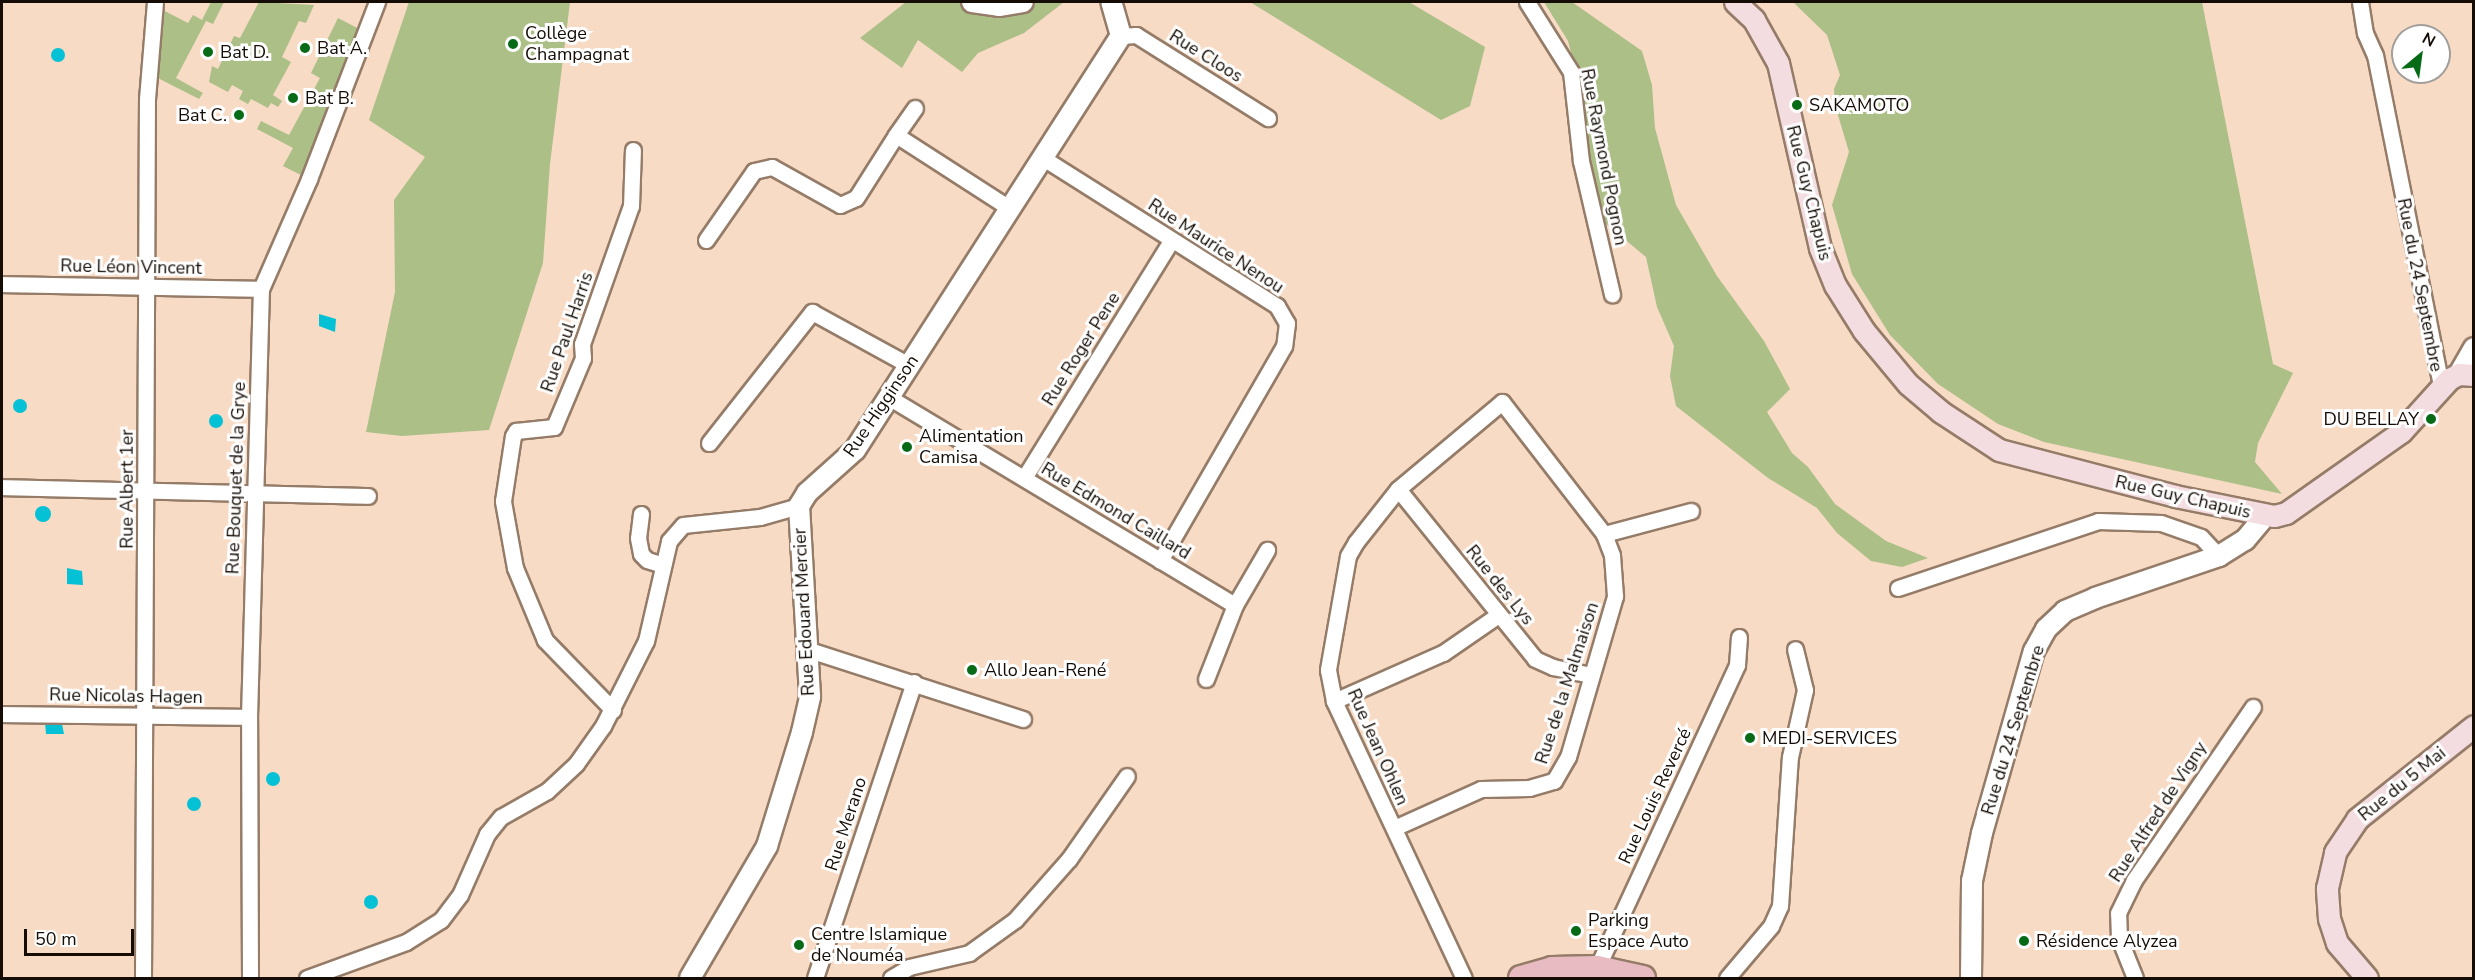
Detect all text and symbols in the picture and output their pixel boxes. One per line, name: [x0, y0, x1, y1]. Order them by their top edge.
place label: Collège Champagnat: [525, 23, 629, 66]
north arrow: [2391, 24, 2451, 84]
street label: Rue Cloos: [1165, 25, 1247, 87]
text: N: [2418, 27, 2439, 53]
place label: Bat A.: [317, 37, 367, 59]
marker: Collège Champagnat: [506, 37, 520, 51]
place label: Bat D.: [220, 41, 269, 63]
marker: Bat A.: [298, 41, 312, 55]
marker: Bat D.: [201, 45, 215, 59]
street label: Rue Raymond Pognon: [1576, 67, 1632, 247]
place label: Bat B.: [305, 87, 354, 109]
marker: Bat B.: [286, 91, 300, 105]
place label: SAKAMOTO: [1809, 94, 1909, 116]
marker: SAKAMOTO: [1790, 98, 1804, 112]
place label: Bat C.: [178, 104, 227, 126]
marker: Bat C.: [232, 108, 246, 122]
street label: Rue Guy Chapuis: [1782, 123, 1836, 263]
street label: Rue Maurice Nenou: [1144, 194, 1288, 298]
street label: Rue du 24 Septembre: [2393, 196, 2447, 374]
street label: Rue Léon Vincent: [60, 255, 202, 279]
street label: Rue Paul Harris: [536, 269, 598, 395]
street label: Rue Roger Pene: [1037, 288, 1125, 410]
street label: Rue Higginson: [839, 351, 923, 461]
street label: Rue Bouquet de la Grye: [222, 381, 250, 575]
place label: DU BELLAY: [2323, 408, 2419, 430]
marker: DU BELLAY: [2424, 412, 2438, 426]
place label: Alimentation Camisa: [919, 426, 1023, 468]
street label: Rue Albert 1er: [116, 429, 138, 549]
marker: Alimentation Camisa: [900, 440, 914, 454]
street label: Rue Edmond Caillard: [1037, 458, 1195, 564]
street label: Rue Guy Chapuis: [2113, 471, 2253, 523]
street label: Rue Edouard Mercier: [789, 527, 819, 697]
street label: Rue des Lys: [1461, 541, 1539, 629]
street label: Rue de la Malmaison: [1531, 599, 1603, 767]
street label: Rue du 24 Septembre: [1977, 642, 2049, 818]
place label: Allo Jean-René: [984, 659, 1106, 681]
marker: Allo Jean-René: [965, 663, 979, 677]
street label: Rue Nicolas Hagen: [49, 684, 203, 708]
street label: Rue Jean Ohlen: [1343, 685, 1413, 809]
street label: Rue Louis Revercé: [1614, 725, 1696, 867]
place label: MEDI-SERVICES: [1762, 727, 1897, 749]
marker: MEDI-SERVICES: [1743, 731, 1757, 745]
street label: Rue Alfred de Vigny: [2105, 738, 2211, 886]
street label: Rue du 5 Mai: [2354, 742, 2450, 826]
street label: Rue Merano: [821, 774, 871, 874]
place label: Parking Espace Auto: [1588, 910, 1689, 952]
scale bar: [27, 917, 136, 955]
place label: Centre Islamique de Nouméa: [811, 924, 947, 966]
marker: Parking Espace Auto: [1569, 924, 1583, 938]
text: 50 m: [35, 927, 77, 951]
place label: Résidence Alyzea: [2036, 930, 2178, 952]
marker: Résidence Alyzea: [2017, 934, 2031, 948]
marker: Centre Islamique de Nouméa: [792, 938, 806, 952]

